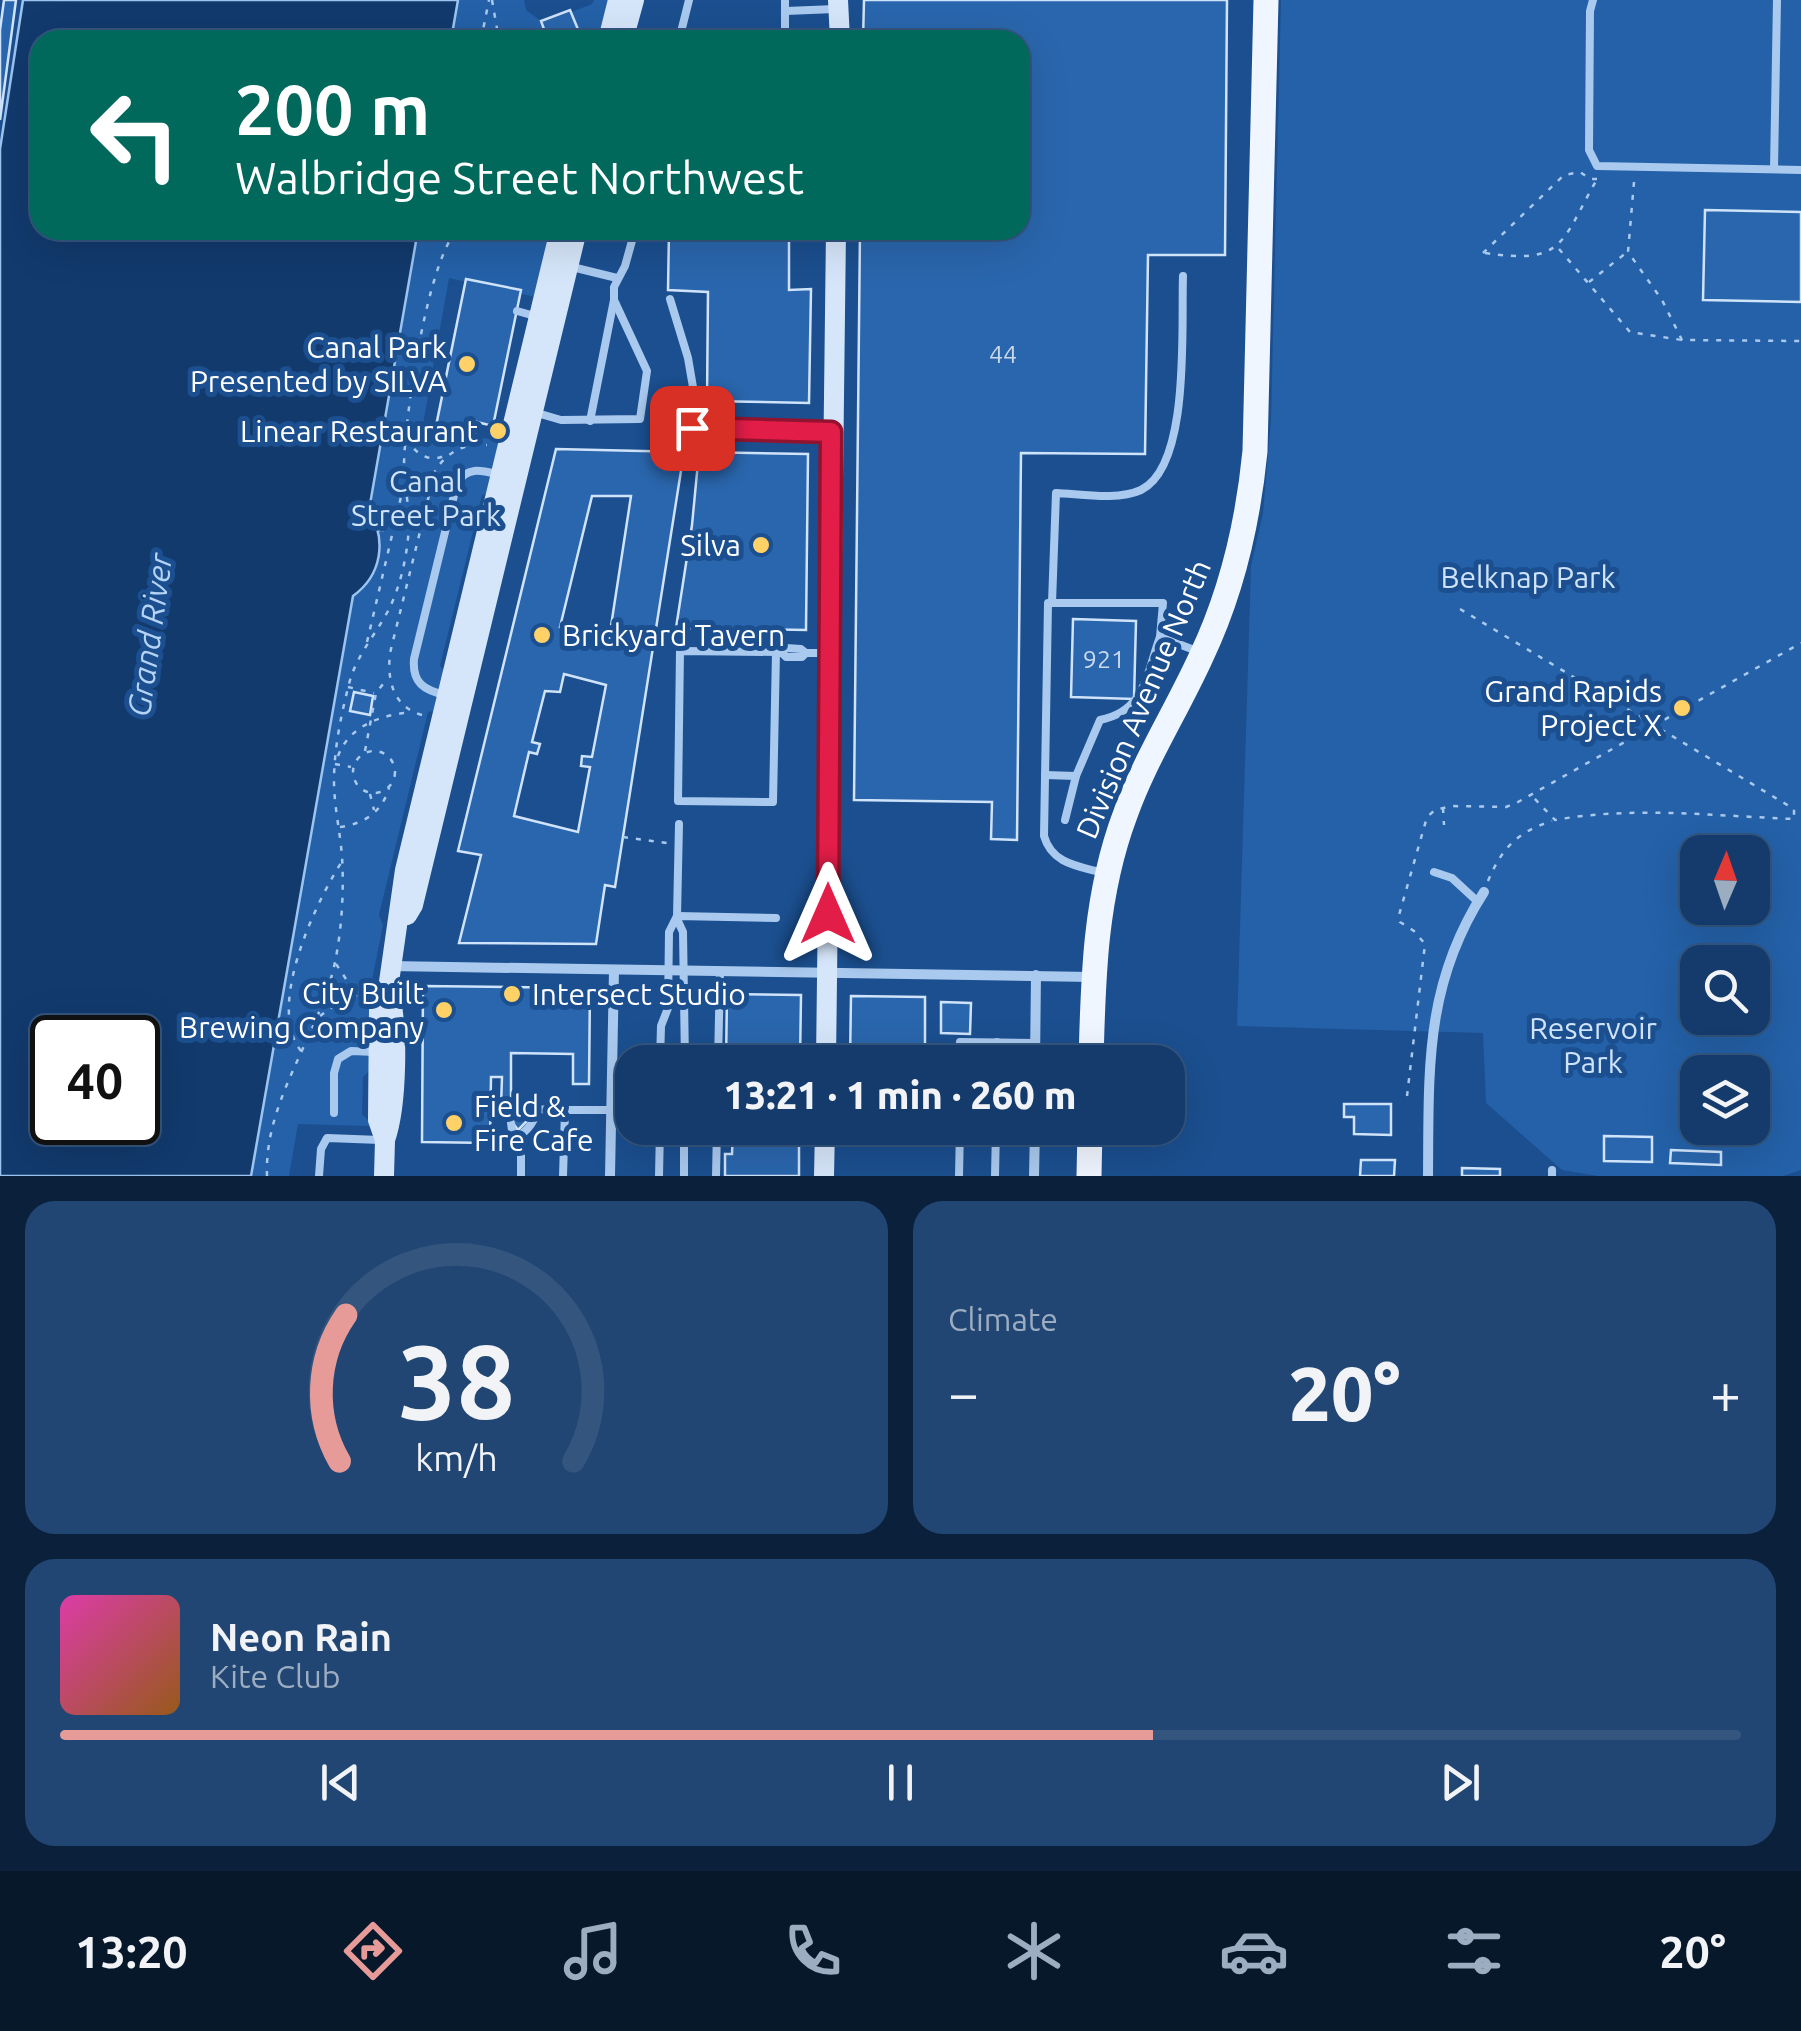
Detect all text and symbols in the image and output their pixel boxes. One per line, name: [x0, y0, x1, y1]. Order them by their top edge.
icon: left: [70, 70, 200, 200]
text: 200 m: [235, 70, 430, 148]
text: Walbridge Street Northwest: [235, 152, 804, 203]
place label: Canal Park Presented by SILVA: [190, 330, 447, 398]
house number: 44: [989, 340, 1017, 368]
marker: Canal Park Presented by SILVA: [456, 353, 478, 375]
pin: [650, 386, 735, 471]
icon: arrive: [665, 401, 720, 456]
place label: Linear Restaurant: [240, 414, 478, 448]
marker: Linear Restaurant: [487, 420, 509, 442]
park label: Canal Street Park: [351, 464, 501, 532]
place label: Silva: [680, 528, 741, 562]
marker: Silva: [750, 534, 772, 556]
water label: Grand River: [120, 550, 178, 719]
street label: Division Avenue North: [1069, 555, 1217, 843]
park label: Belknap Park: [1440, 560, 1616, 594]
place label: Brickyard Tavern: [562, 618, 785, 652]
marker: Brickyard Tavern: [531, 624, 553, 646]
house number: 921: [1083, 645, 1125, 673]
place label: Grand Rapids Project X: [1484, 674, 1662, 742]
marker: Grand Rapids Project X: [1671, 697, 1693, 719]
north arrow: [1680, 835, 1770, 925]
map controls: [1680, 835, 1770, 1145]
position arrow: [776, 862, 880, 966]
button: search: [1680, 945, 1770, 1035]
place label: City Built Brewing Company: [179, 976, 424, 1044]
place label: Intersect Studio: [532, 977, 746, 1011]
marker: Intersect Studio: [501, 983, 523, 1005]
marker: City Built Brewing Company: [433, 999, 455, 1021]
park label: Reservoir Park: [1529, 1011, 1657, 1079]
speed limit sign: 40: [30, 1015, 160, 1145]
button: layers: [1680, 1055, 1770, 1145]
text: 13:21 · 1 min · 260 m: [723, 1074, 1077, 1116]
place label: Field & Fire Cafe: [474, 1089, 594, 1157]
marker: Field & Fire Cafe: [443, 1112, 465, 1134]
text: Climate: [948, 1301, 1058, 1337]
text: 38: [398, 1322, 515, 1439]
text: 20°: [1289, 1351, 1400, 1435]
text: −: [948, 1362, 979, 1423]
text: +: [1710, 1362, 1741, 1423]
text: km/h: [415, 1438, 498, 1478]
text: Neon Rain: [210, 1616, 392, 1658]
text: Kite Club: [210, 1658, 340, 1694]
icon: previous: [313, 1755, 368, 1810]
icon: pause: [873, 1755, 928, 1810]
icon: next: [1433, 1755, 1488, 1810]
icon: directions: [338, 1916, 408, 1986]
icon: music: [558, 1916, 628, 1986]
icon: phone: [778, 1916, 848, 1986]
icon: climate: [999, 1916, 1069, 1986]
icon: car: [1219, 1916, 1289, 1986]
icon: filters: [1439, 1916, 1509, 1986]
text: 13:20: [75, 1926, 188, 1977]
text: 20°: [1659, 1926, 1726, 1977]

